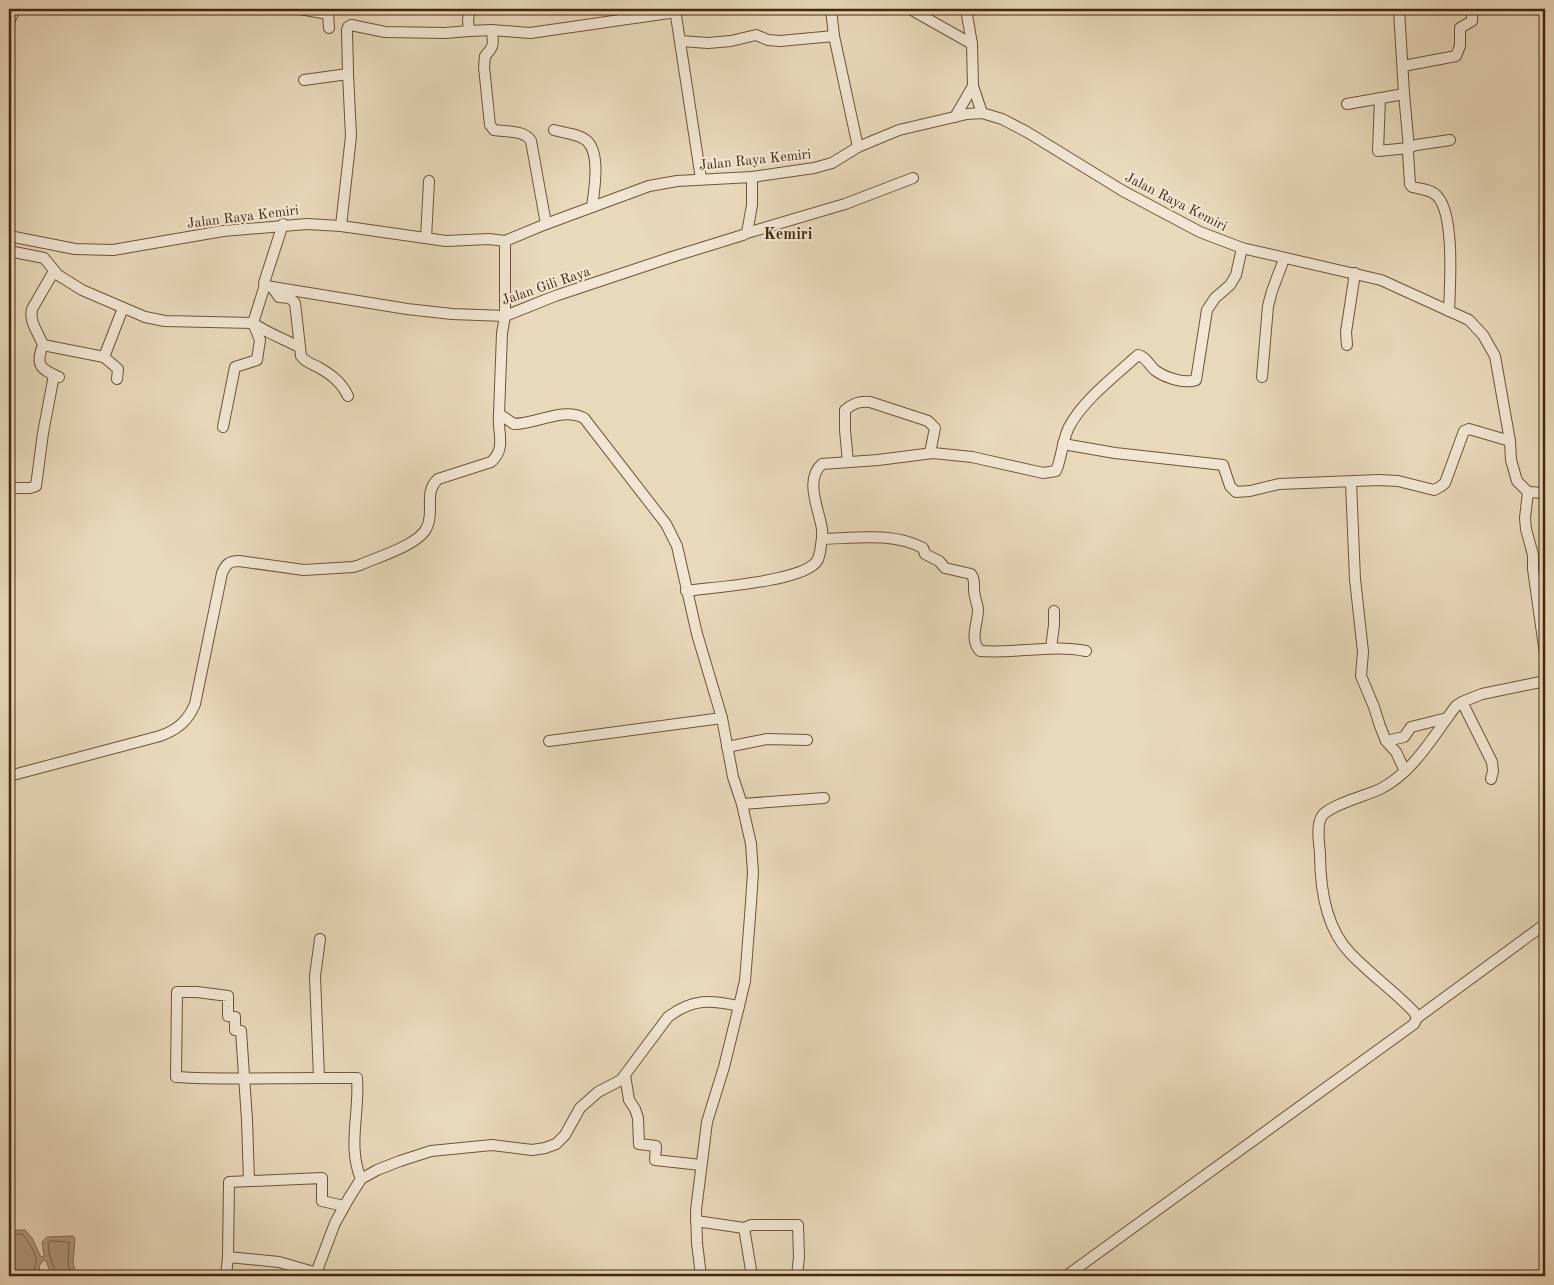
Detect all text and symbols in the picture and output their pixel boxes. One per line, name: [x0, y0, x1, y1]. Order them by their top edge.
street label: Jalan Raya Kemiri: [698, 147, 812, 173]
street label: Jalan Raya Kemiri: [1123, 170, 1230, 234]
street label: Jalan Raya Kemiri: [186, 203, 300, 231]
district label: Kemiri: [763, 227, 813, 243]
street label: Jalan Gili Raya: [500, 264, 592, 308]

